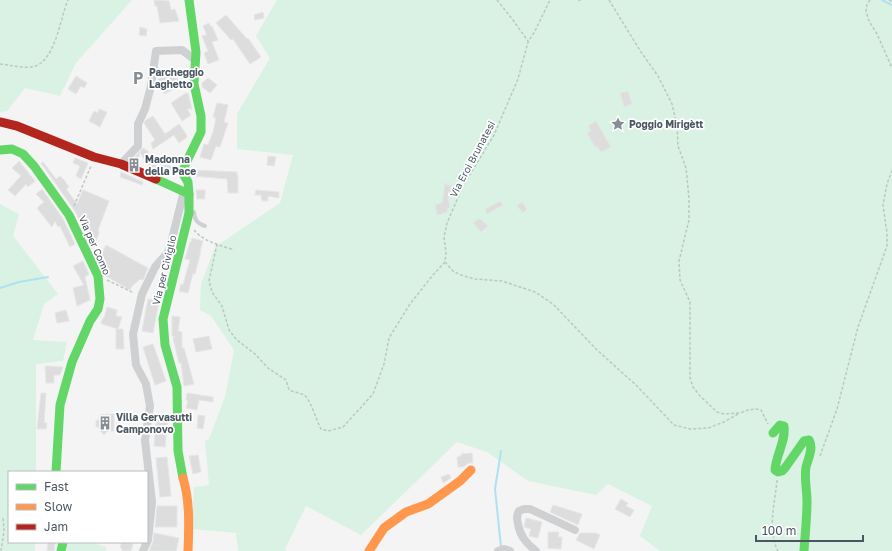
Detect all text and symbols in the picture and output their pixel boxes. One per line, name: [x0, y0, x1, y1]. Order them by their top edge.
place label: Parcheggio Laghetto: [149, 66, 204, 90]
parking icon: Parcheggio Laghetto: [130, 70, 146, 86]
place icon: Poggio Mirigètt: [610, 116, 626, 132]
place label: Poggio Mirigètt: [629, 118, 703, 130]
street label: Via Eroi Brunatesi: [447, 119, 497, 199]
place label: Madonna della Pace: [145, 153, 196, 177]
building icon: Madonna della Pace: [126, 157, 142, 173]
street label: Via per Como: [77, 214, 113, 276]
street label: Via per Civiglio: [150, 234, 178, 306]
place label: Villa Gervasutti Camponovo: [116, 411, 192, 435]
building icon: Villa Gervasutti Camponovo: [97, 415, 113, 431]
legend: [8, 471, 148, 543]
text: Fast: [44, 479, 69, 494]
text: Slow: [44, 499, 72, 514]
scale bar: [756, 517, 863, 543]
text: Jam: [44, 519, 68, 534]
text: 100 m: [762, 523, 796, 538]

